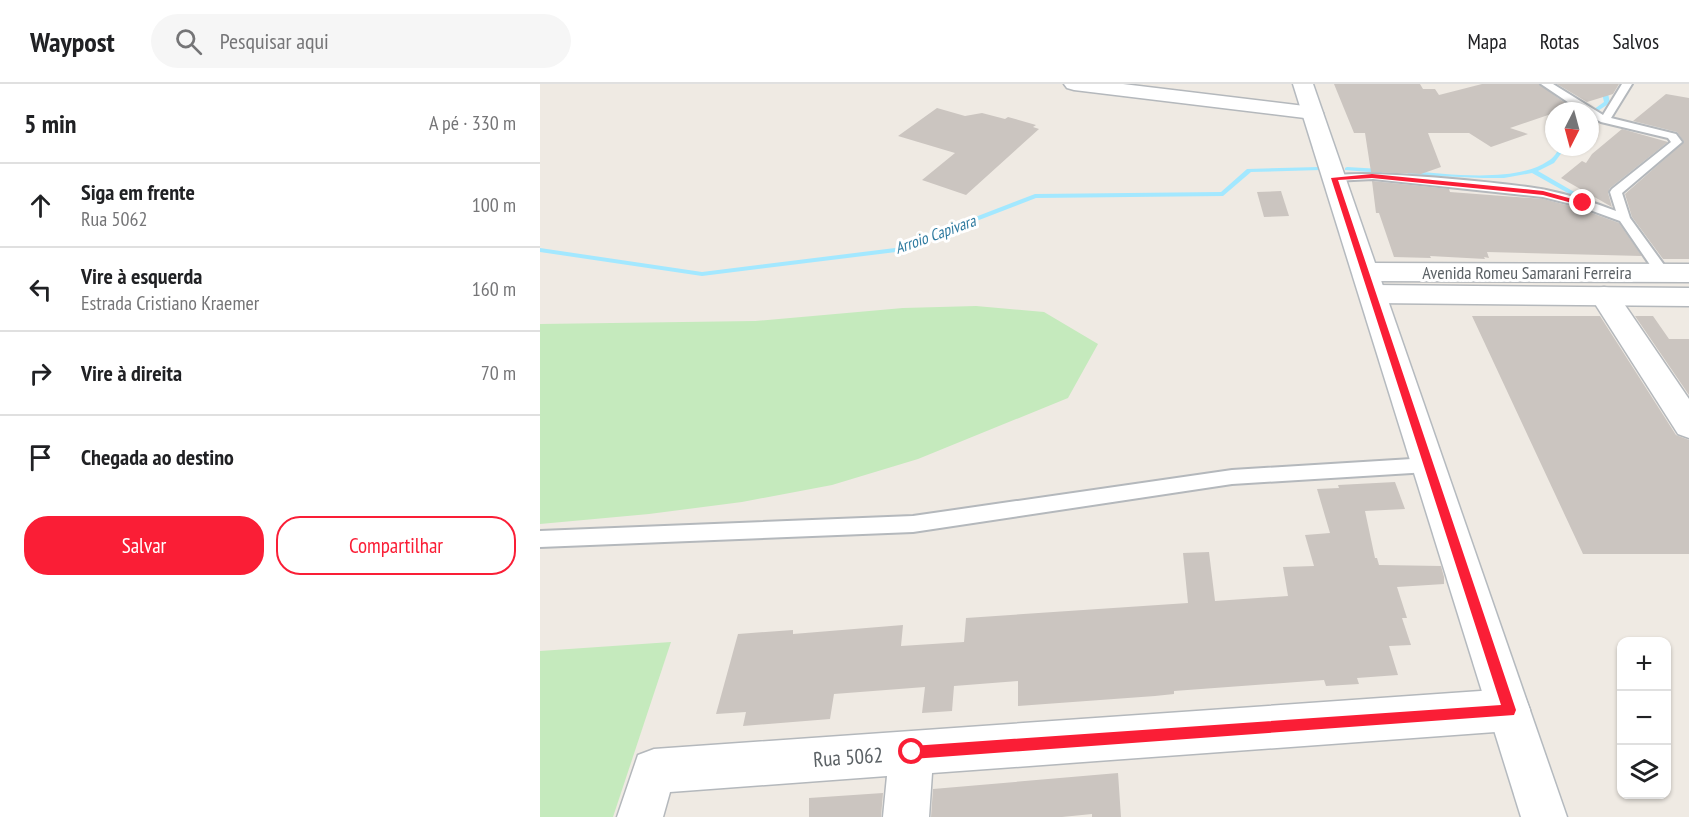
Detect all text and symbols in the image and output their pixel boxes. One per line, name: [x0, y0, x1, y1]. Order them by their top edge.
search box: [151, 14, 571, 68]
text: Waypost: [30, 23, 115, 60]
icon: search: [172, 25, 205, 58]
text: Pesquisar aqui: [220, 27, 329, 55]
text: Mapa: [1467, 28, 1507, 55]
text: Rotas: [1540, 28, 1579, 55]
text: Salvos: [1612, 28, 1659, 55]
north arrow: [1545, 102, 1599, 156]
text: 5 min: [24, 107, 77, 140]
text: A pé · 330 m: [429, 110, 516, 136]
text: Siga em frente: [81, 178, 195, 206]
icon: ahead: [24, 189, 57, 222]
route end: [1569, 189, 1595, 215]
text: 100 m: [472, 192, 516, 218]
text: Rua 5062: [81, 206, 148, 232]
water label: Arroio Capivara: [892, 210, 980, 258]
street label: Avenida Romeu Samarani Ferreira: [1422, 261, 1632, 284]
text: Vire à esquerda: [81, 262, 202, 290]
icon: left: [24, 273, 57, 306]
text: 160 m: [472, 276, 516, 302]
text: Estrada Cristiano Kraemer: [81, 290, 259, 316]
icon: right: [24, 357, 57, 390]
text: Vire à direita: [81, 359, 182, 387]
text: 70 m: [481, 360, 516, 386]
icon: arrive: [24, 441, 57, 474]
text: Chegada ao destino: [81, 443, 234, 471]
button: Salvar: [24, 516, 264, 575]
button: Compartilhar: [276, 516, 516, 575]
map controls: [1617, 637, 1671, 799]
button: +: [1617, 637, 1671, 691]
button: −: [1617, 691, 1671, 745]
route start: [898, 738, 924, 764]
street label: Rua 5062: [812, 741, 884, 773]
button: layers: [1617, 745, 1671, 799]

